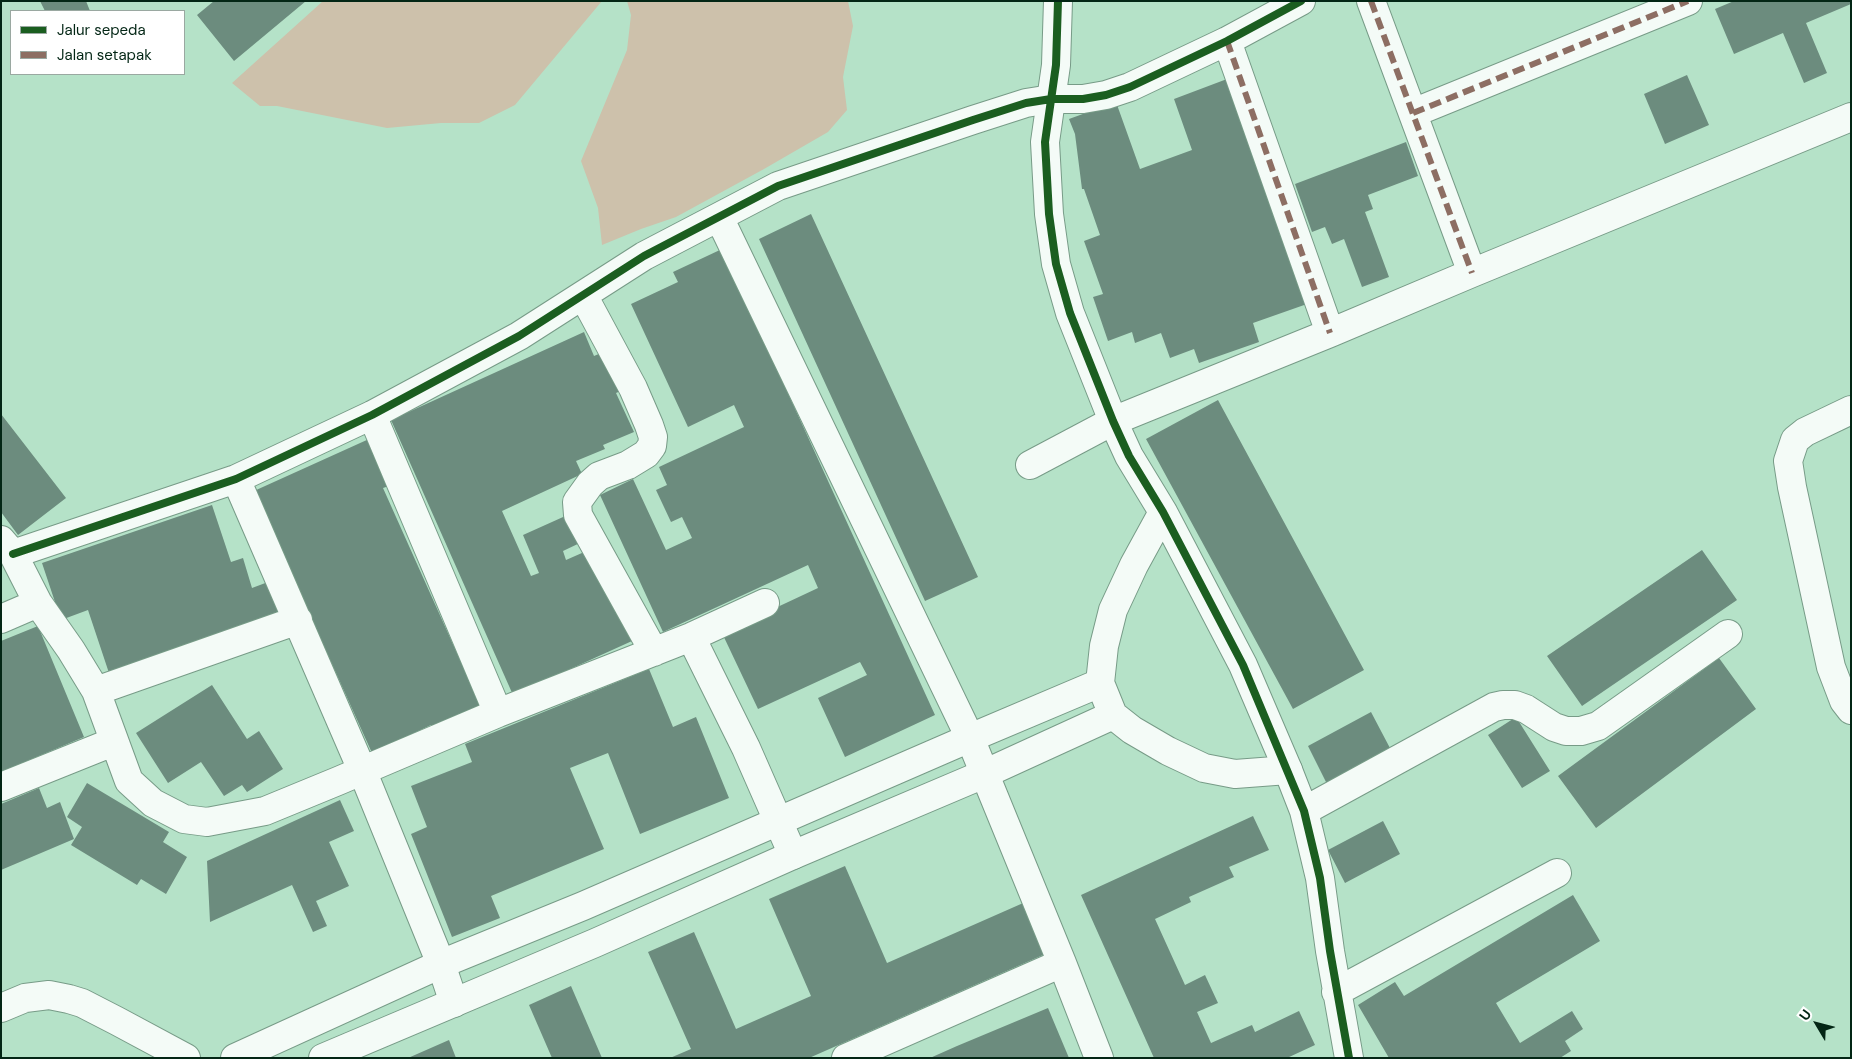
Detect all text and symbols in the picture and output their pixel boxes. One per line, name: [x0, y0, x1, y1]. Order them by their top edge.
legend: [10, 10, 185, 75]
text: Jalur sepeda: [57, 20, 146, 40]
text: Jalan setapak: [57, 45, 152, 65]
north arrow: [1792, 999, 1842, 1049]
text: U: [1795, 1006, 1815, 1024]

